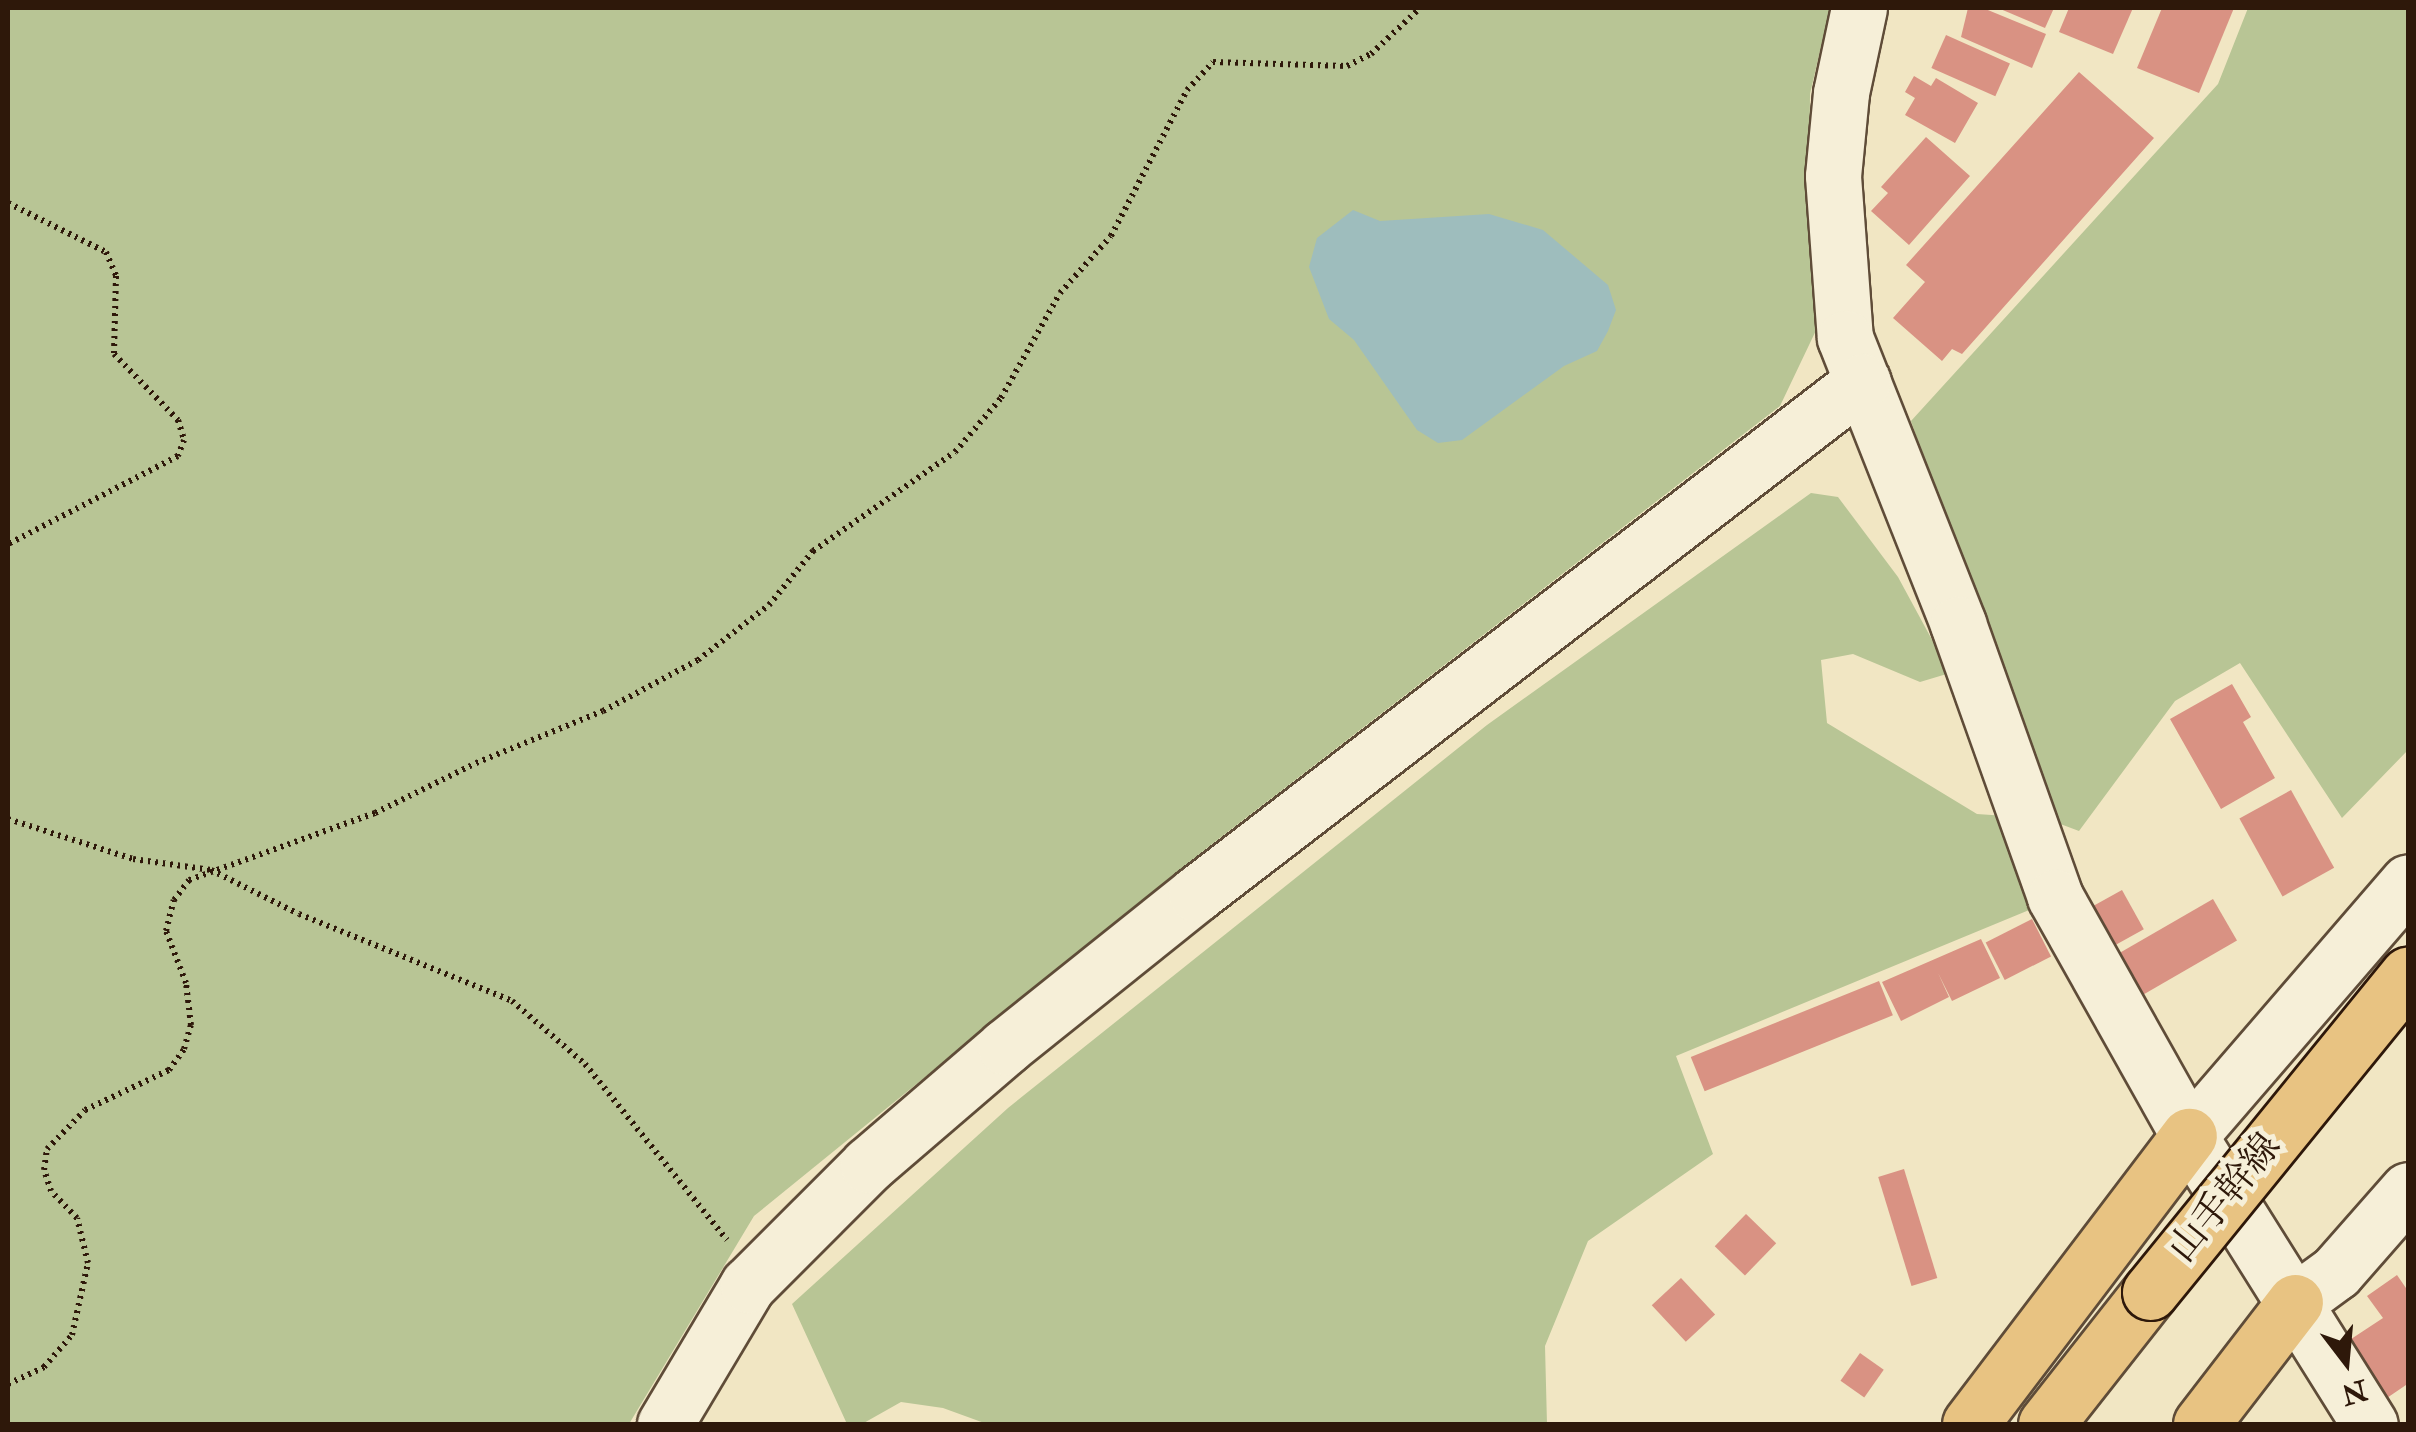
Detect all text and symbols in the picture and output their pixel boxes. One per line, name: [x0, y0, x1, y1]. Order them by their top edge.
street label: 山手幹線: [2159, 1125, 2291, 1271]
north arrow: [2296, 1312, 2396, 1412]
text: N: [2338, 1371, 2371, 1412]

